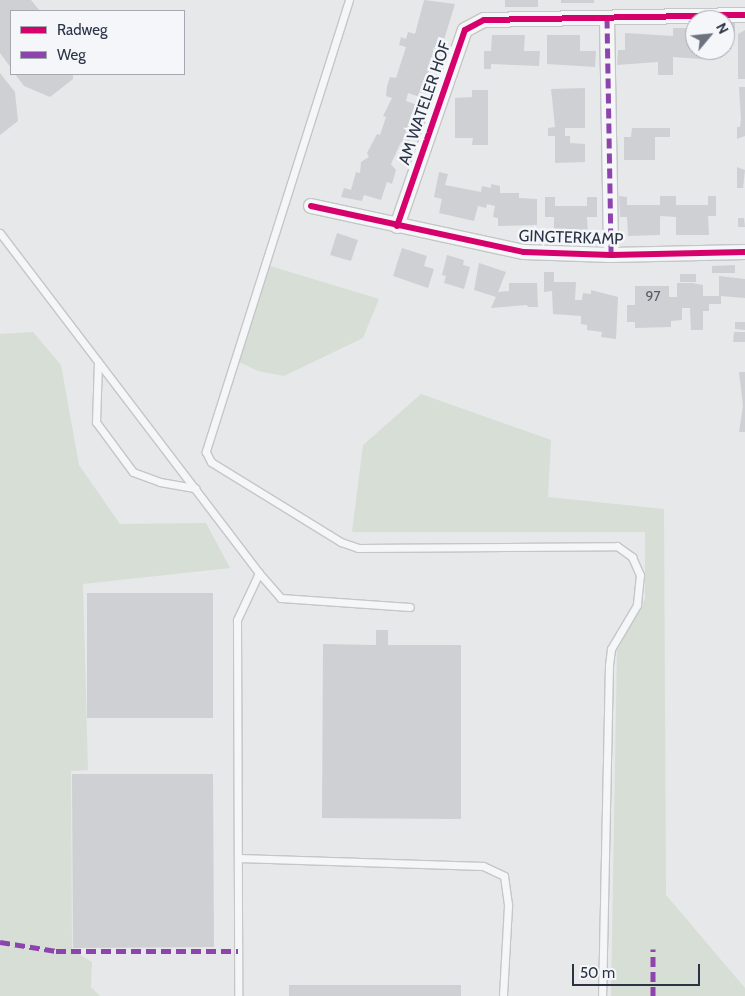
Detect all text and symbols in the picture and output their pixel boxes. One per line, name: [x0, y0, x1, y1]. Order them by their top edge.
legend: [10, 10, 185, 75]
north arrow: [685, 10, 735, 60]
text: N: [712, 20, 733, 37]
text: Radweg: [57, 21, 107, 39]
street label: AM WATELER HOF: [395, 39, 455, 167]
text: Weg: [57, 46, 86, 64]
street label: GINGTERKAMP: [518, 227, 624, 249]
house number: 97: [646, 288, 660, 304]
scale bar: [575, 954, 702, 986]
text: 50 m: [580, 964, 615, 982]

